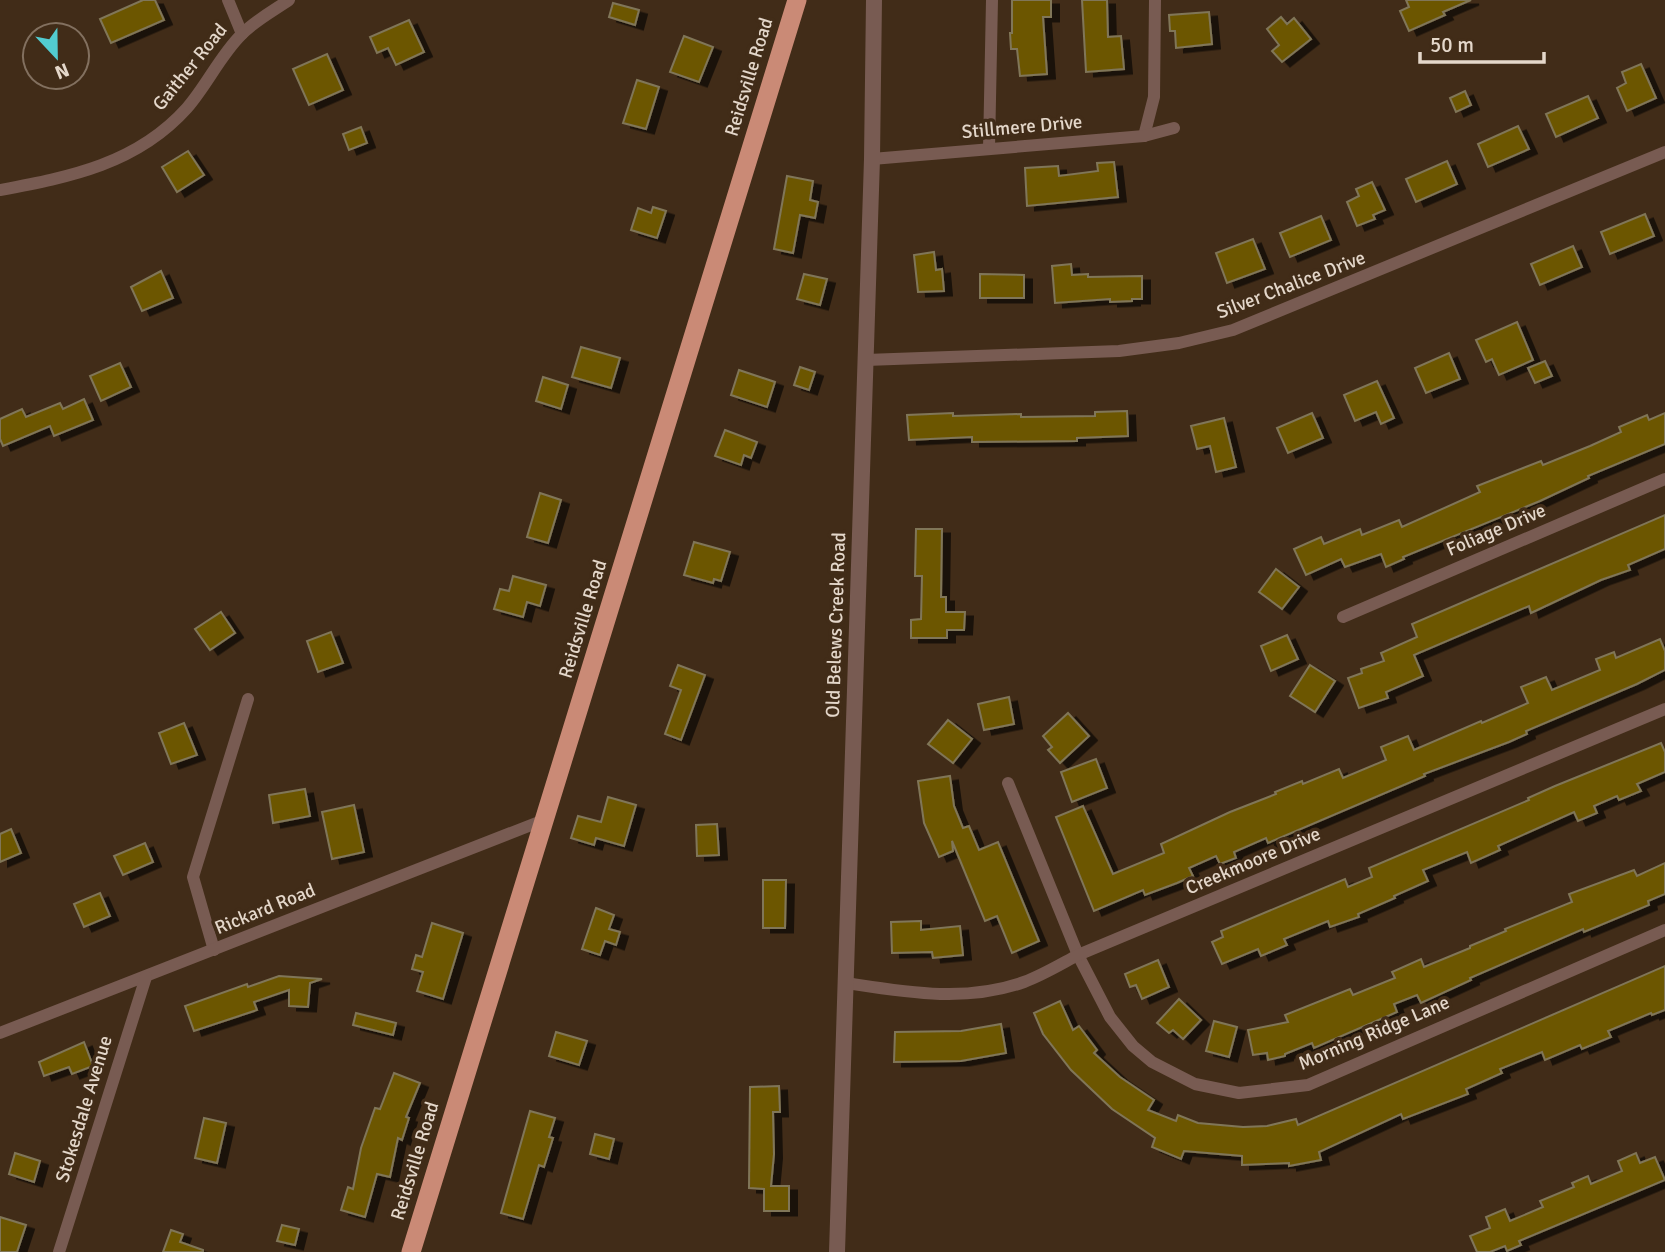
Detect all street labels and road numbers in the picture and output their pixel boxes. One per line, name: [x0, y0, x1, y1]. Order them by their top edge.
street label: Reidsville Road: [720, 15, 778, 139]
street label: Gaither Road: [148, 19, 232, 115]
street label: Stillmere Drive: [961, 110, 1083, 144]
street label: Silver Chalice Drive: [1213, 246, 1369, 324]
street label: Foliage Drive: [1443, 498, 1549, 562]
street label: Old Belews Creek Road: [821, 532, 851, 718]
street label: Reidsville Road: [554, 557, 612, 681]
street label: Creekmoore Drive: [1182, 822, 1324, 900]
street label: Rickard Road: [211, 878, 319, 940]
street label: Morning Ridge Lane: [1295, 990, 1453, 1076]
street label: Stokesdale Avenue: [50, 1033, 118, 1185]
street label: Reidsville Road: [386, 1099, 444, 1223]

